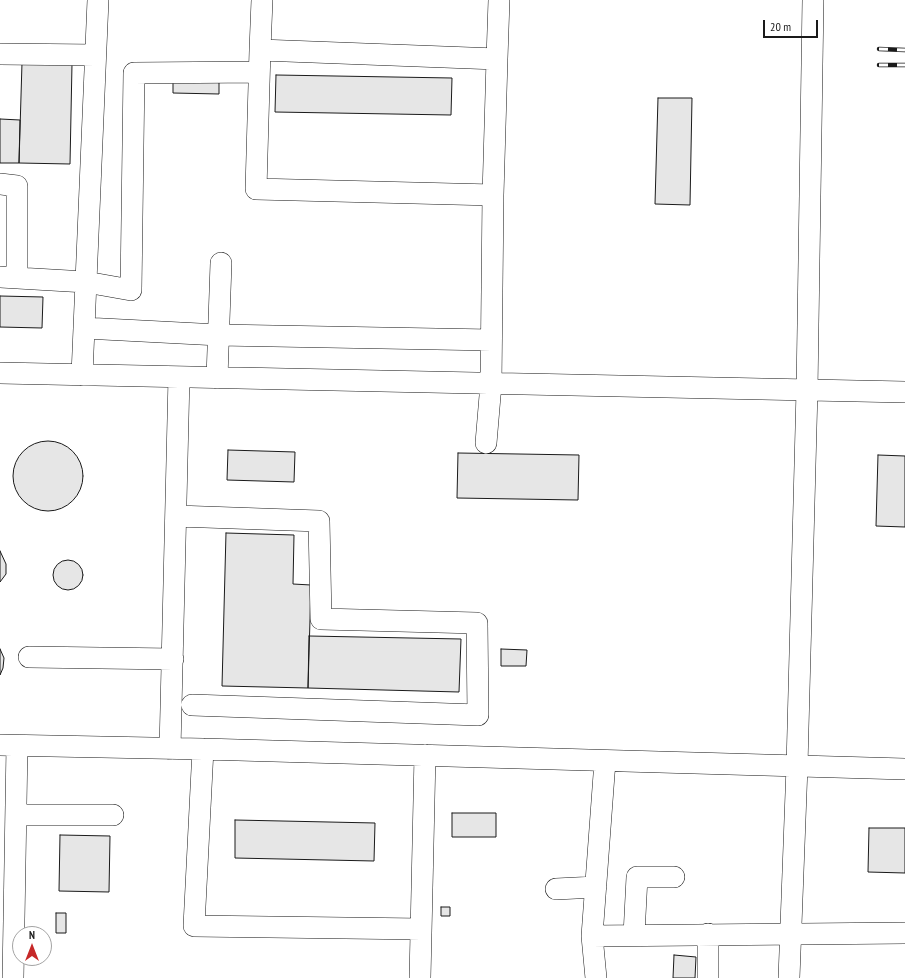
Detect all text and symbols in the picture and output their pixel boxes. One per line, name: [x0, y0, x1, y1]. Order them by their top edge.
scale bar: [765, 12, 820, 38]
text: 20 m: [770, 19, 791, 34]
north arrow: [12, 926, 52, 966]
text: N: [29, 928, 35, 942]

